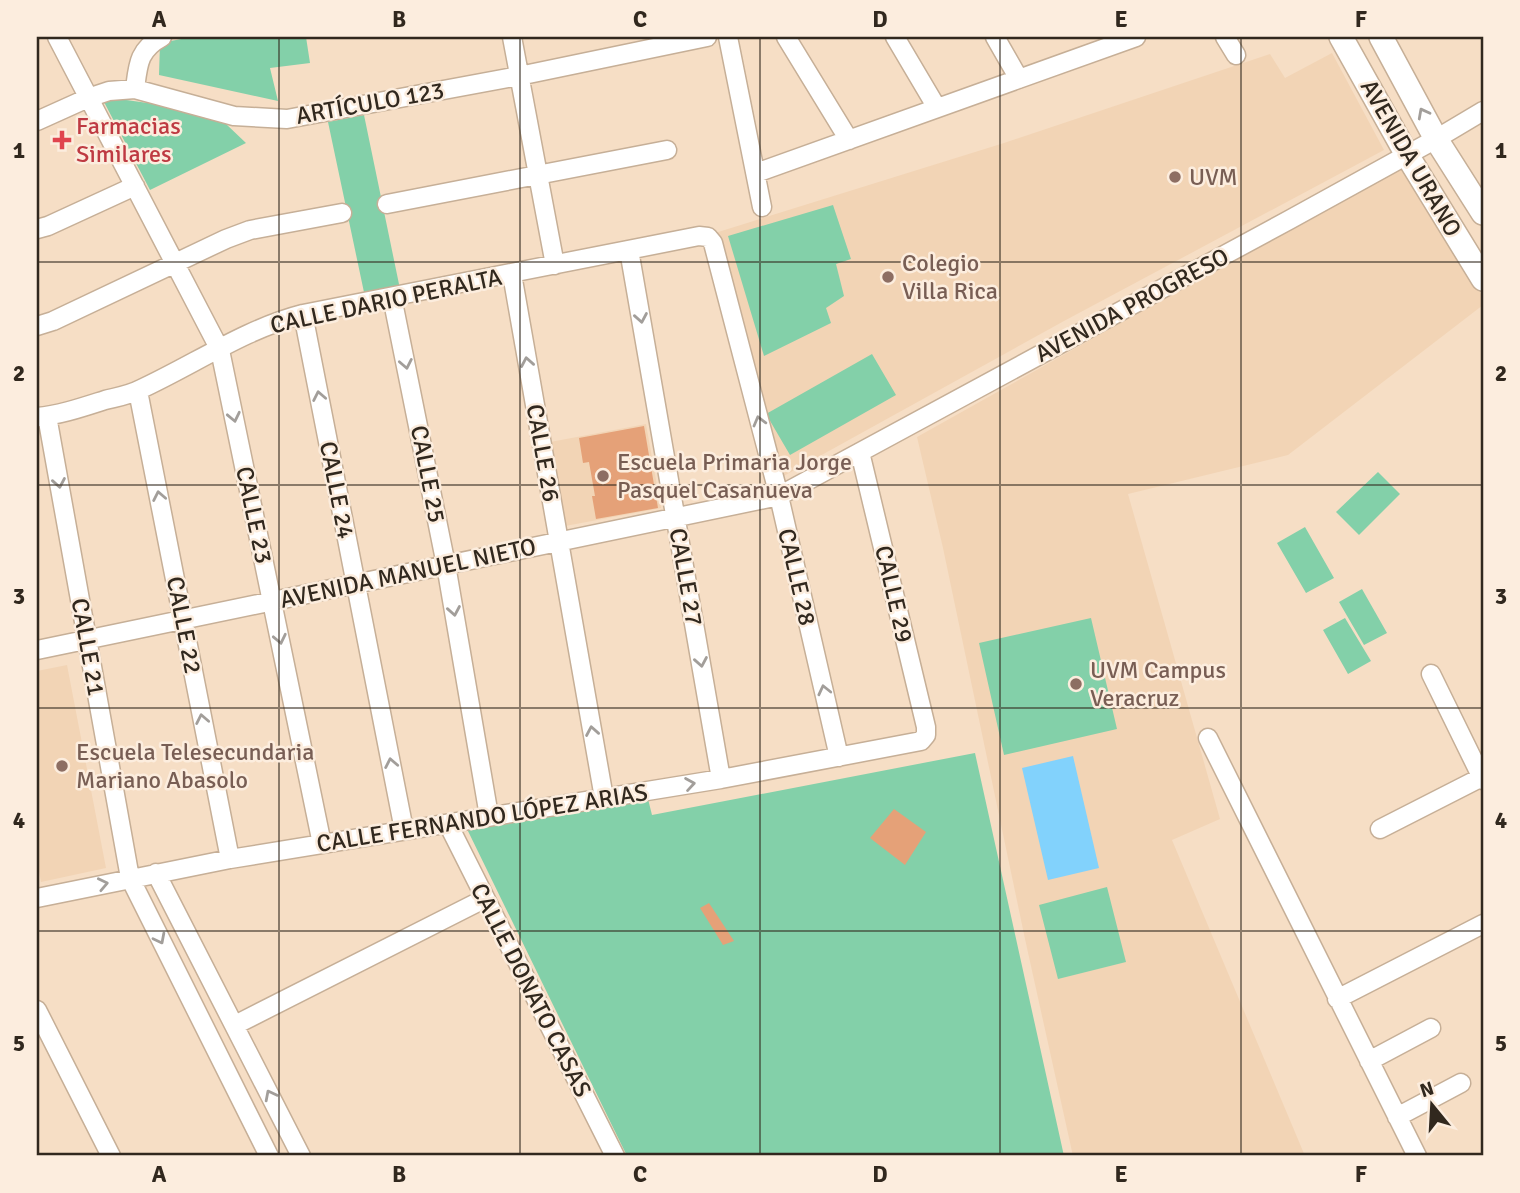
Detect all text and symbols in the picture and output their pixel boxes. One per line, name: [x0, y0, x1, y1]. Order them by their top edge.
text: A: [152, 5, 167, 34]
text: B: [392, 5, 406, 34]
text: C: [633, 5, 647, 34]
text: D: [872, 5, 888, 34]
text: E: [1114, 5, 1128, 34]
text: F: [1355, 5, 1367, 34]
street label: AVENIDA URANO: [1354, 74, 1468, 242]
street label: ARTÍCULO 123: [294, 75, 446, 131]
one-way arrow: [1417, 108, 1431, 120]
place label: Farmacias Similares: [76, 111, 181, 169]
marker: Farmacias Similares: [54, 132, 70, 148]
text: 1: [13, 136, 25, 165]
text: 1: [1495, 136, 1507, 165]
place label: UVM: [1189, 162, 1238, 192]
marker: UVM: [1167, 169, 1183, 185]
street label: AVENIDA PROGRESO: [1030, 241, 1234, 369]
place label: Colegio Villa Rica: [902, 248, 998, 306]
street label: CALLE DARIO PERALTA: [267, 262, 505, 340]
marker: Colegio Villa Rica: [880, 269, 896, 285]
one-way arrow: [633, 312, 648, 324]
one-way arrow: [521, 356, 536, 368]
one-way arrow: [397, 358, 412, 370]
text: 2: [13, 359, 25, 388]
text: 2: [1495, 359, 1507, 388]
one-way arrow: [312, 390, 327, 402]
street label: CALLE 26: [520, 402, 566, 504]
one-way arrow: [225, 411, 240, 423]
one-way arrow: [753, 416, 767, 428]
street label: CALLE 25: [404, 423, 452, 525]
street label: CALLE 24: [313, 439, 361, 541]
place label: Escuela Primaria Jorge Pasquel Casanueva: [617, 447, 852, 505]
street label: CALLE 23: [229, 464, 279, 566]
marker: Escuela Primaria Jorge Pasquel Casanueva: [595, 468, 611, 484]
one-way arrow: [51, 477, 66, 489]
one-way arrow: [152, 490, 167, 502]
street label: CALLE 27: [663, 526, 709, 628]
street label: CALLE 28: [771, 526, 823, 628]
street label: AVENIDA MANUEL NIETO: [277, 531, 539, 615]
street label: CALLE 29: [868, 543, 920, 645]
street label: CALLE 22: [160, 574, 208, 676]
text: 3: [13, 582, 25, 611]
text: 3: [1495, 582, 1507, 611]
street label: CALLE 21: [65, 596, 111, 698]
one-way arrow: [446, 605, 461, 617]
one-way arrow: [271, 633, 286, 645]
place label: UVM Campus Veracruz: [1090, 655, 1226, 713]
one-way arrow: [693, 657, 708, 668]
marker: UVM Campus Veracruz: [1068, 676, 1084, 692]
one-way arrow: [818, 684, 832, 696]
one-way arrow: [196, 713, 211, 725]
one-way arrow: [585, 725, 600, 737]
place label: Escuela Telesecundaria Mariano Abasolo: [76, 737, 315, 795]
one-way arrow: [384, 757, 399, 769]
marker: Escuela Telesecundaria Mariano Abasolo: [54, 758, 70, 774]
street label: CALLE FERNANDO LÓPEZ ARIAS: [314, 777, 650, 859]
one-way arrow: [684, 777, 696, 792]
text: 4: [13, 806, 25, 835]
text: 4: [1495, 806, 1507, 835]
one-way arrow: [97, 878, 109, 892]
street label: CALLE DONATO CASAS: [464, 878, 598, 1102]
one-way arrow: [152, 932, 166, 944]
text: 5: [13, 1029, 25, 1058]
text: 5: [1495, 1029, 1507, 1058]
north arrow: [1398, 1070, 1468, 1140]
text: N: [1417, 1076, 1437, 1103]
one-way arrow: [265, 1090, 279, 1102]
text: A: [152, 1160, 167, 1189]
text: B: [392, 1160, 406, 1189]
text: C: [633, 1160, 647, 1189]
text: D: [872, 1160, 888, 1189]
text: E: [1114, 1160, 1128, 1189]
text: F: [1355, 1160, 1367, 1189]

